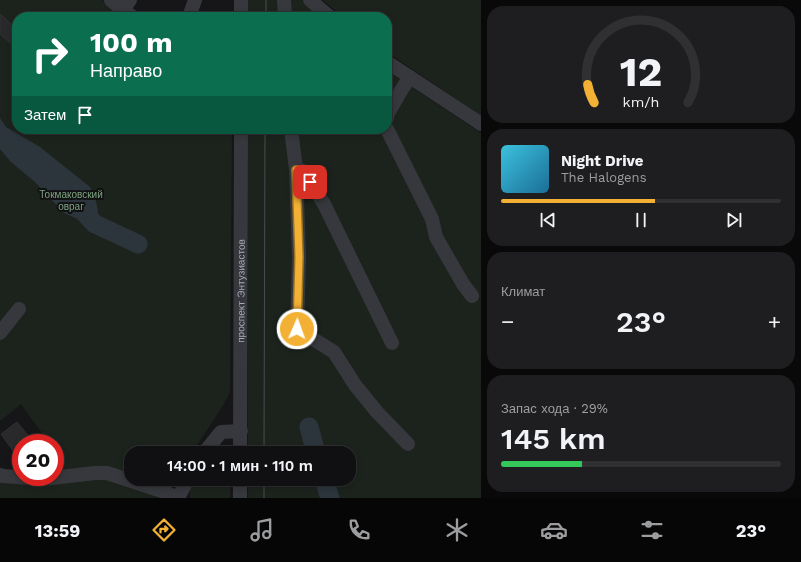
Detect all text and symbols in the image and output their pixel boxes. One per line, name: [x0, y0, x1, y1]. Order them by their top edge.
text: 100 m: [90, 26, 173, 59]
icon: right: [24, 28, 76, 80]
text: 12: [620, 46, 662, 95]
text: Направо: [90, 60, 162, 81]
text: km/h: [623, 93, 659, 109]
icon: arrive: [74, 104, 96, 126]
text: Затем: [24, 106, 66, 124]
text: Night Drive: [561, 152, 644, 170]
pin: [293, 165, 327, 199]
text: The Halogens: [561, 170, 647, 185]
icon: arrive: [299, 171, 321, 193]
park label: Токмаковский овраг: [39, 189, 103, 212]
icon: previous: [537, 209, 559, 231]
icon: pause: [630, 209, 652, 231]
icon: next: [723, 209, 745, 231]
street label: проспект Энтузиастов: [235, 239, 247, 343]
text: Климат: [501, 284, 545, 299]
text: 23°: [616, 304, 666, 339]
position arrow: [276, 308, 318, 350]
text: −: [501, 309, 514, 334]
text: +: [768, 309, 781, 334]
text: Запас хода · 29%: [501, 401, 608, 416]
text: 145 km: [501, 421, 606, 456]
speed limit sign: 20: [12, 434, 64, 486]
text: 14:00 · 1 мин · 110 m: [167, 457, 313, 475]
icon: directions: [150, 516, 178, 544]
icon: music: [248, 516, 276, 544]
icon: phone: [345, 516, 373, 544]
icon: climate: [443, 516, 471, 544]
icon: car: [540, 516, 568, 544]
icon: filters: [638, 516, 666, 544]
text: 13:59: [35, 520, 80, 541]
text: 23°: [736, 520, 766, 541]

